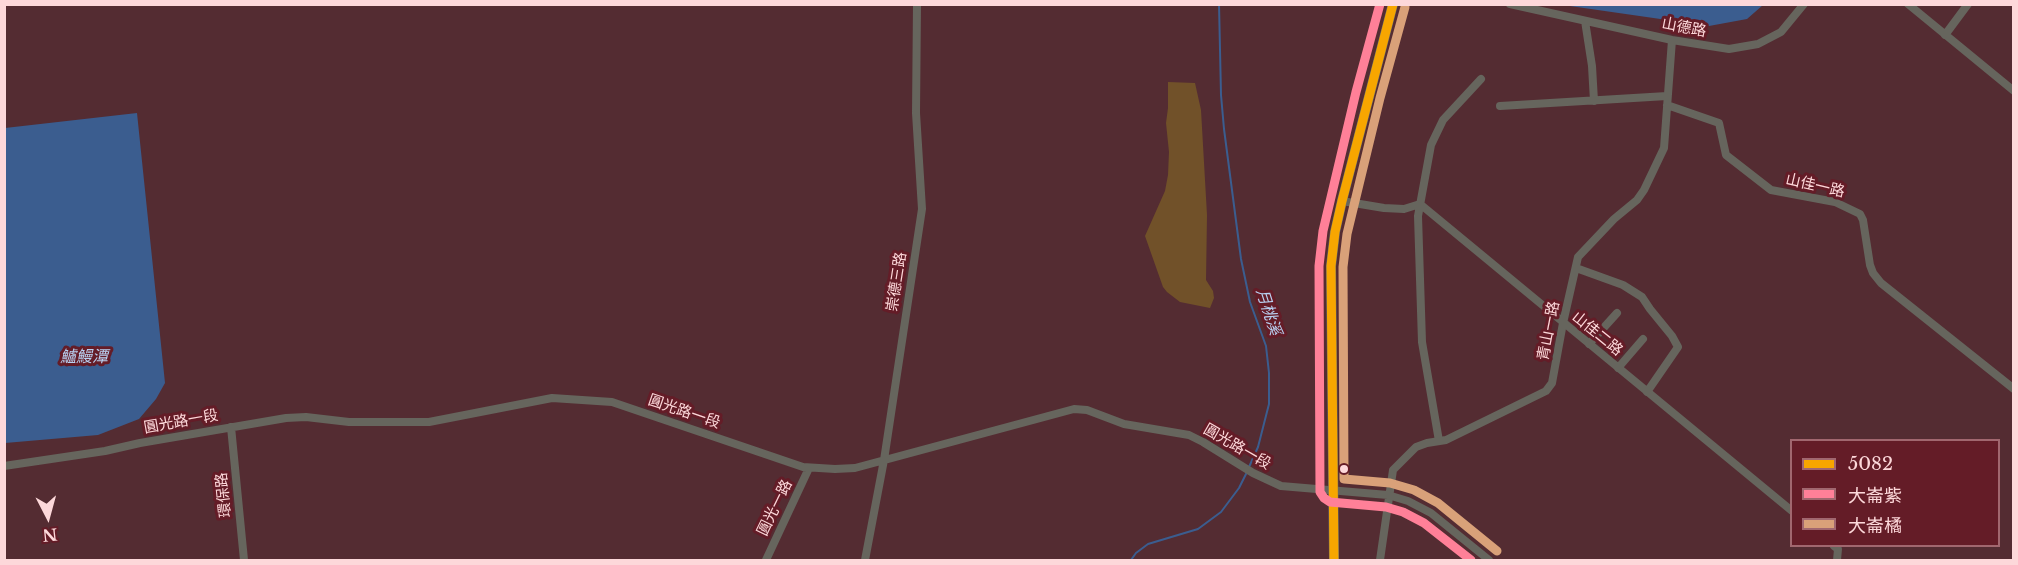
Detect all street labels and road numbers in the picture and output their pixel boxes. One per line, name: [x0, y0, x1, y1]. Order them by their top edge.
street label: 山德路: [1660, 15, 1708, 41]
street label: 山佳一路: [1784, 170, 1846, 202]
street label: 崇德三路: [883, 251, 911, 313]
street label: 青山一路: [1534, 300, 1564, 362]
street label: 山佳二路: [1568, 308, 1626, 360]
street label: 圓光路一段: [646, 391, 722, 433]
street label: 圓光路一段: [143, 407, 219, 437]
street label: 圓光路一段: [1200, 420, 1274, 474]
street label: 環保路: [213, 472, 235, 518]
street label: 圓光一路: [754, 477, 796, 539]

